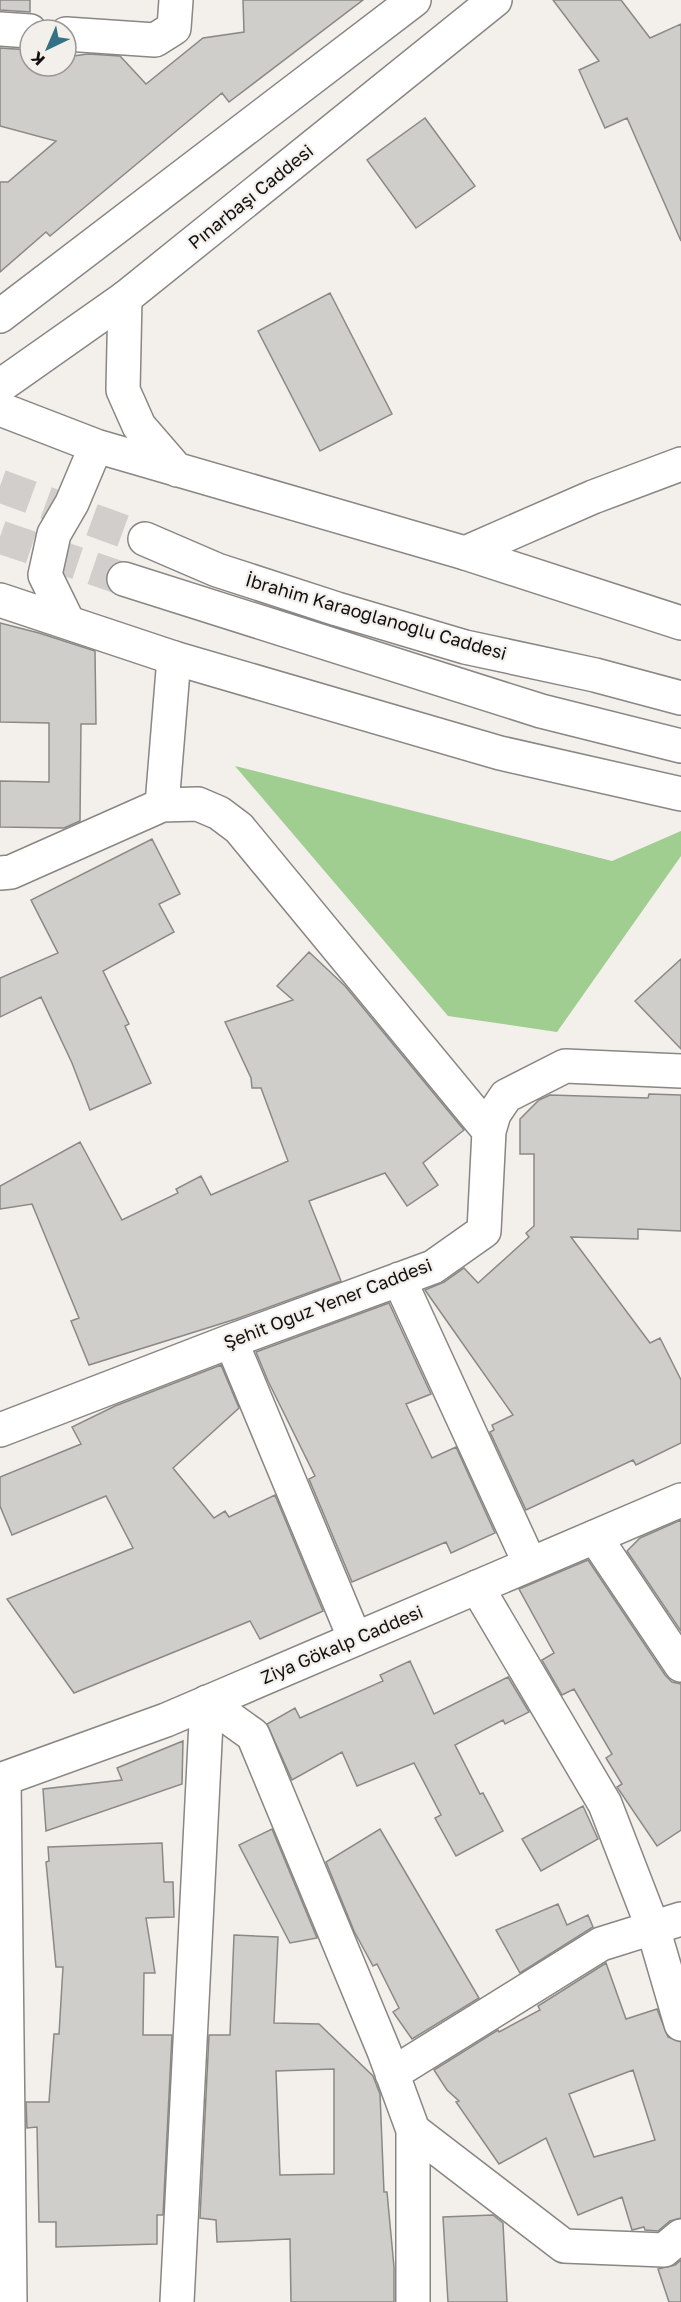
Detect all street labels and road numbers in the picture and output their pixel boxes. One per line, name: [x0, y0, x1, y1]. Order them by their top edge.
street label: Pınarbaşı Caddesi: [183, 139, 317, 253]
street label: İbrahim Karaoğlanoğlu Caddesi: [243, 568, 509, 664]
street label: Şehit Oğuz Yener Caddesi: [220, 1253, 435, 1353]
street label: Ziya Gökalp Caddesi: [257, 1600, 426, 1688]

